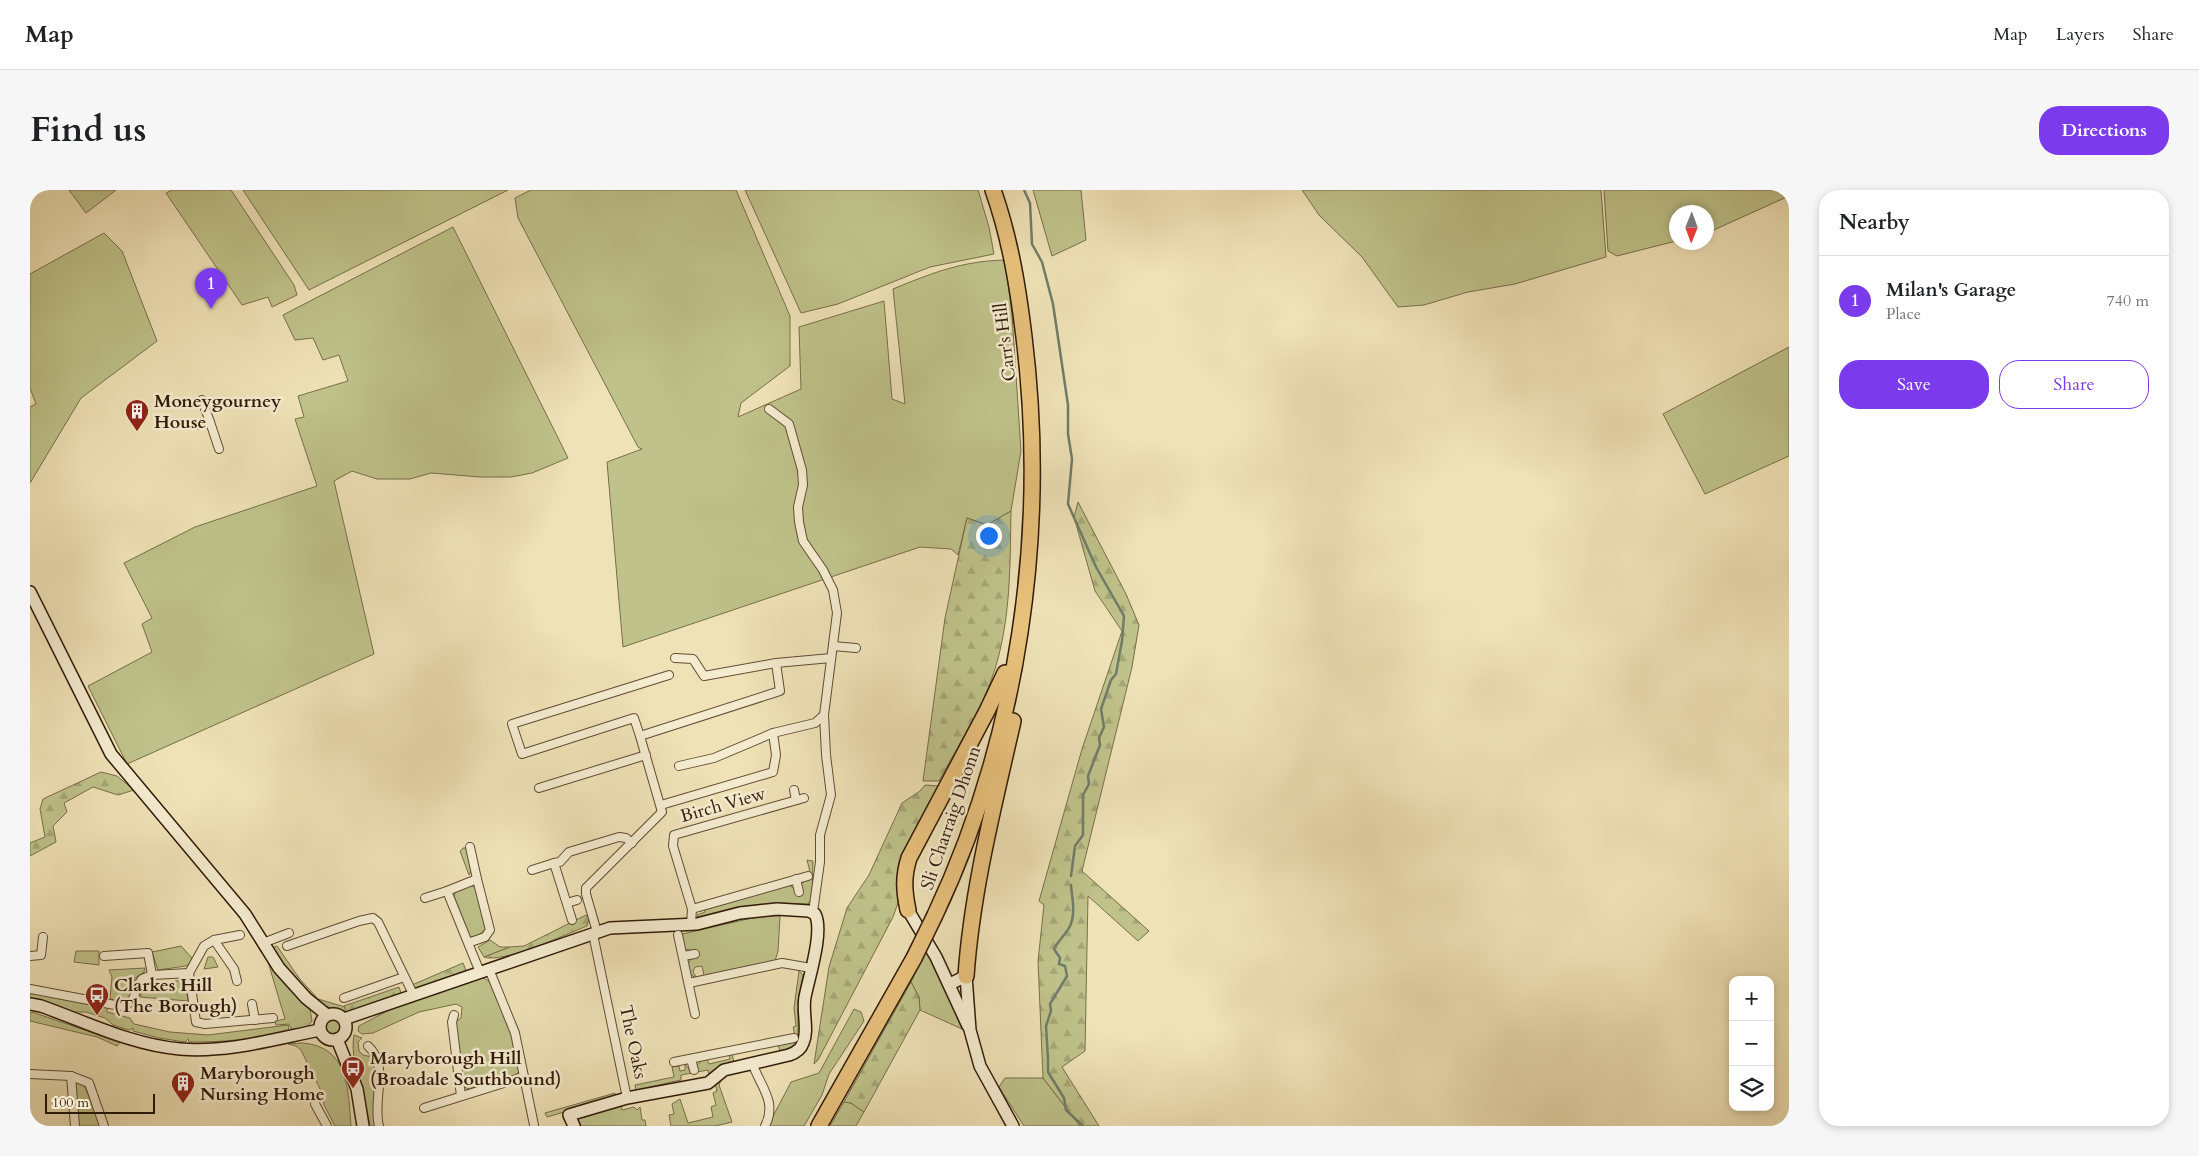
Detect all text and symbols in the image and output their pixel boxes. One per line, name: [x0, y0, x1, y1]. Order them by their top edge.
text: Map: [25, 18, 74, 51]
text: Map: [1993, 22, 2028, 47]
text: Layers: [2056, 22, 2105, 47]
text: Share: [2133, 22, 2174, 47]
text: Find us: [30, 106, 146, 154]
button: Directions: [2039, 106, 2169, 155]
north arrow: [1669, 205, 1714, 250]
text: Nearby: [1839, 208, 1910, 237]
pin: 1: [195, 268, 227, 309]
text: Milan's Garage: [1886, 277, 2016, 303]
text: 1: [1851, 290, 1859, 312]
text: 740 m: [2107, 290, 2149, 312]
street label: Carr's Hill: [988, 301, 1022, 383]
text: Place: [1886, 303, 1921, 325]
button: Save: [1839, 360, 1989, 409]
button: Share: [1999, 360, 2149, 409]
place label: Moneygourney House: [154, 389, 282, 435]
building icon: Moneygourney House: [124, 398, 150, 432]
your location: [976, 523, 1002, 549]
street label: Sli Charraig Dhonn: [915, 742, 988, 893]
street label: Birch View: [677, 781, 769, 829]
place label: Clarkes Hill (The Borough): [114, 973, 237, 1019]
map controls: [1729, 976, 1774, 1111]
button: +: [1729, 976, 1774, 1021]
bus stop icon: Clarkes Hill (The Borough): [84, 982, 110, 1016]
street label: The Oaks: [613, 1003, 653, 1081]
button: −: [1729, 1021, 1774, 1066]
place label: Maryborough Hill (Broadale Southbound): [370, 1046, 561, 1092]
bus stop icon: Maryborough Hill (Broadale Southbound): [340, 1055, 366, 1089]
place label: Maryborough Nursing Home: [200, 1061, 325, 1107]
button: layers: [1729, 1066, 1774, 1111]
building icon: Maryborough Nursing Home: [170, 1070, 196, 1104]
scale bar: [45, 1091, 155, 1114]
text: 100 m: [52, 1093, 89, 1112]

